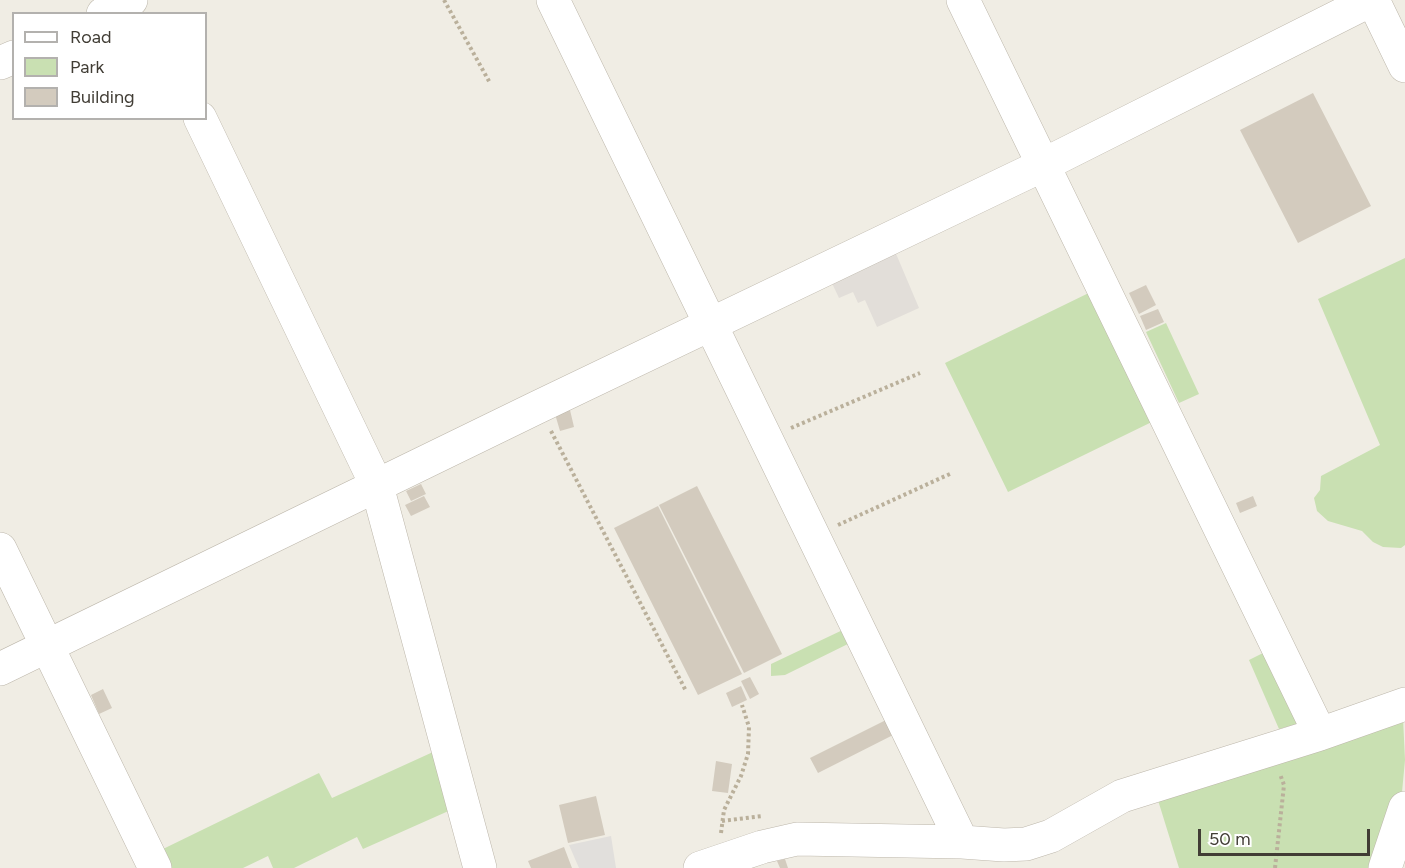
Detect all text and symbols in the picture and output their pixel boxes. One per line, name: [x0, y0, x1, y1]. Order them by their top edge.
legend: [12, 12, 207, 120]
text: Road: [70, 26, 111, 48]
text: Park: [70, 56, 104, 78]
text: Building: [70, 86, 135, 108]
scale bar: [1201, 817, 1374, 855]
text: 50 m: [1209, 828, 1251, 850]

